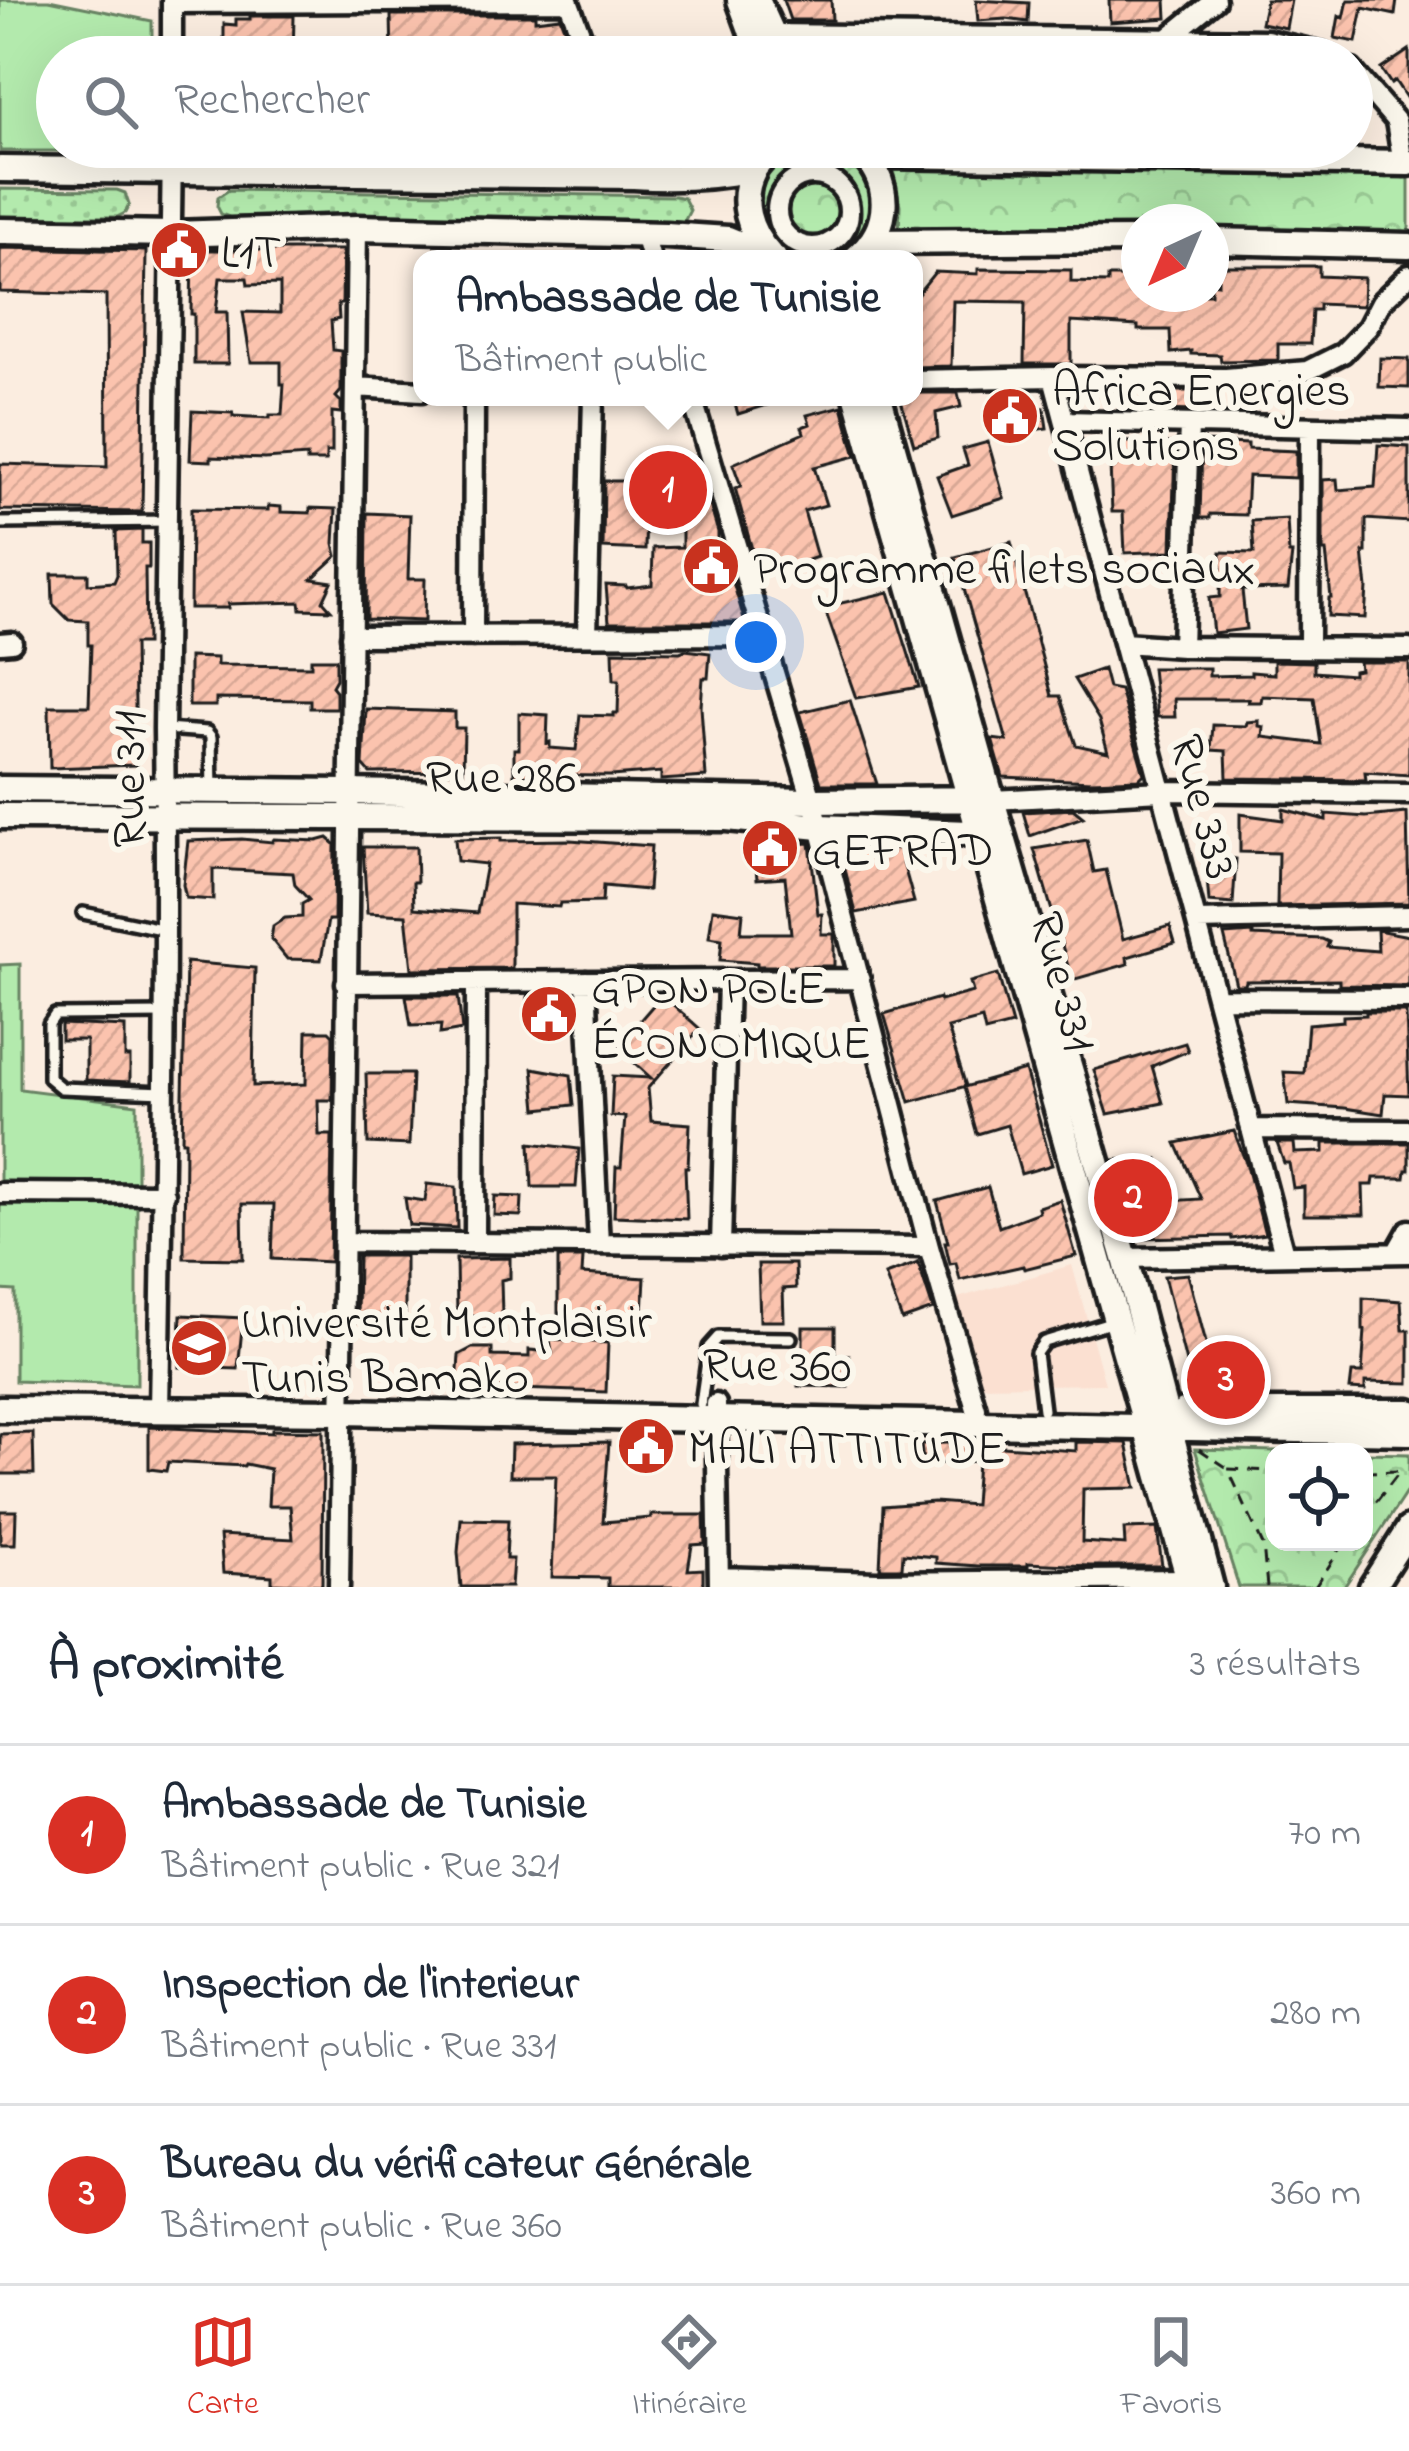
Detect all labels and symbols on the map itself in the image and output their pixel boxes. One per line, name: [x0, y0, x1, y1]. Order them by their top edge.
north arrow: [1121, 204, 1229, 312]
public building icon: L1T: [148, 219, 210, 281]
place label: L1T: [221, 220, 282, 290]
place label: Africa Energies Solutions: [1052, 358, 1350, 483]
public building icon: Africa Energies Solutions: [979, 385, 1041, 447]
pin: 1: [629, 445, 707, 535]
public building icon: Programme filets sociaux: [680, 535, 742, 597]
place label: Programme filets sociaux: [753, 536, 1255, 607]
your location: [726, 612, 786, 672]
street label: Rue 311: [97, 710, 167, 848]
street label: Rue 333: [1148, 727, 1254, 887]
street label: Rue 286: [426, 745, 576, 815]
public building icon: GEFRAD: [739, 817, 801, 879]
place label: GEFRAD: [812, 818, 994, 888]
street label: Rue 331: [1008, 905, 1112, 1060]
place label: GPON POLE ÉCONOMIQUE: [591, 956, 871, 1081]
public building icon: GPON POLE ÉCONOMIQUE: [518, 983, 580, 1045]
pin: 2: [1094, 1153, 1172, 1243]
place label: Université Montplaisir Tunis Bamako: [241, 1290, 652, 1415]
school or university icon: Université Montplaisir Tunis Bamako: [168, 1317, 230, 1379]
street label: Rue 360: [702, 1332, 852, 1404]
pin: 3: [1187, 1335, 1265, 1425]
public building icon: MALI ATTITUDE: [615, 1415, 677, 1477]
place label: MALI ATTITUDE: [688, 1416, 1006, 1486]

